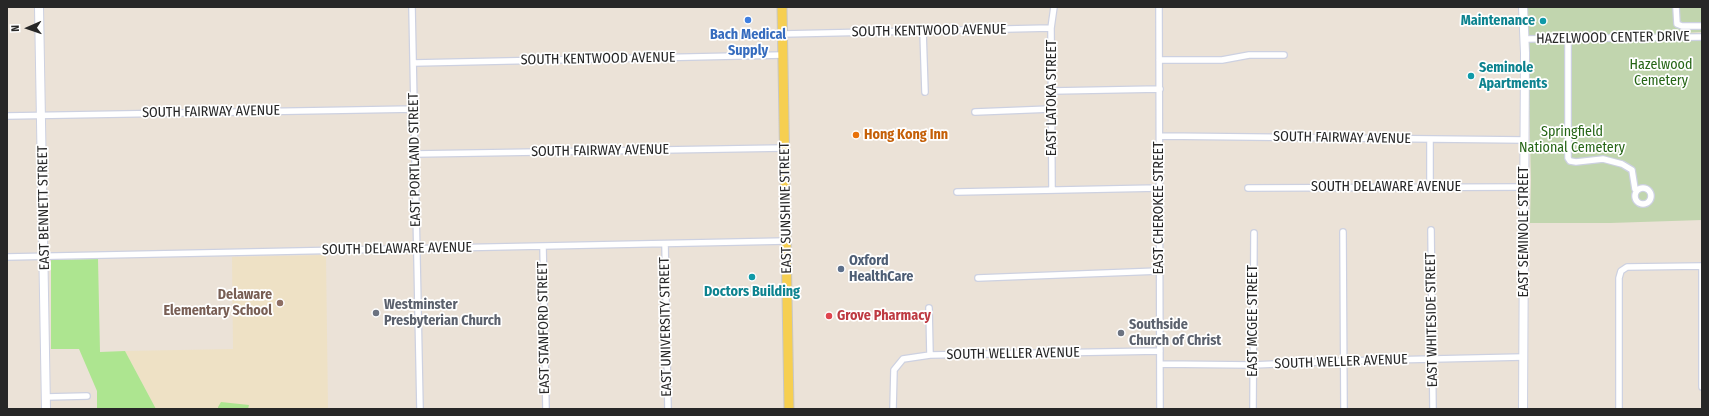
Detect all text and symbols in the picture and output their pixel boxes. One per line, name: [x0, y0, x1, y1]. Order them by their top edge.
north arrow: [8, 8, 48, 48]
place label: Maintenance: [1461, 13, 1535, 29]
marker: Bach Medical Supply: [743, 15, 753, 25]
marker: Maintenance: [1538, 16, 1548, 26]
street label: SOUTH KENTWOOD AVENUE: [851, 21, 1007, 41]
text: N: [9, 25, 22, 32]
place label: Bach Medical Supply: [710, 27, 786, 60]
street label: HAZELWOOD CENTER DRIVE: [1536, 28, 1690, 48]
street label: EAST LATOKA STREET: [1044, 40, 1060, 156]
street label: SOUTH KENTWOOD AVENUE: [520, 49, 676, 69]
park label: Hazelwood Cemetery: [1630, 57, 1692, 90]
place label: Seminole Apartments: [1479, 60, 1547, 92]
marker: Seminole Apartments: [1466, 71, 1476, 81]
street label: EAST PORTLAND STREET: [405, 93, 425, 227]
street label: SOUTH FAIRWAY AVENUE: [142, 102, 280, 122]
park label: Springfield National Cemetery: [1519, 124, 1625, 156]
place label: Hong Kong Inn: [864, 127, 948, 143]
street label: SOUTH FAIRWAY AVENUE: [1273, 128, 1411, 148]
marker: Hong Kong Inn: [851, 130, 861, 140]
street label: SOUTH FAIRWAY AVENUE: [531, 141, 669, 161]
street label: EAST SUNSHINE STREET: [776, 142, 796, 274]
street label: EAST CHEROKEE STREET: [1151, 142, 1167, 274]
street label: EAST BENNETT STREET: [35, 145, 53, 271]
street label: EAST SEMINOLE STREET: [1516, 166, 1532, 298]
street label: SOUTH DELAWARE AVENUE: [1311, 179, 1461, 195]
street label: SOUTH DELAWARE AVENUE: [322, 239, 472, 259]
street label: EAST WHITESIDE STREET: [1422, 252, 1442, 388]
place label: Oxford HealthCare: [849, 253, 913, 286]
street label: EAST UNIVERSITY STREET: [656, 257, 676, 397]
street label: EAST STANFORD STREET: [534, 262, 554, 394]
marker: Oxford HealthCare: [836, 264, 846, 274]
street label: EAST MCGEE STREET: [1245, 265, 1261, 377]
marker: Doctors Building: [747, 272, 757, 282]
place label: Doctors Building: [704, 284, 800, 300]
place label: Delaware Elementary School: [164, 287, 272, 320]
place label: Westminster Presbyterian Church: [384, 297, 501, 330]
marker: Delaware Elementary School: [275, 298, 285, 308]
marker: Westminster Presbyterian Church: [371, 308, 381, 318]
place label: Grove Pharmacy: [837, 308, 931, 324]
marker: Grove Pharmacy: [824, 311, 834, 321]
place label: Southside Church of Christ: [1129, 317, 1221, 350]
marker: Southside Church of Christ: [1116, 328, 1126, 338]
street label: SOUTH WELLER AVENUE: [946, 344, 1080, 364]
street label: SOUTH WELLER AVENUE: [1274, 351, 1408, 373]

